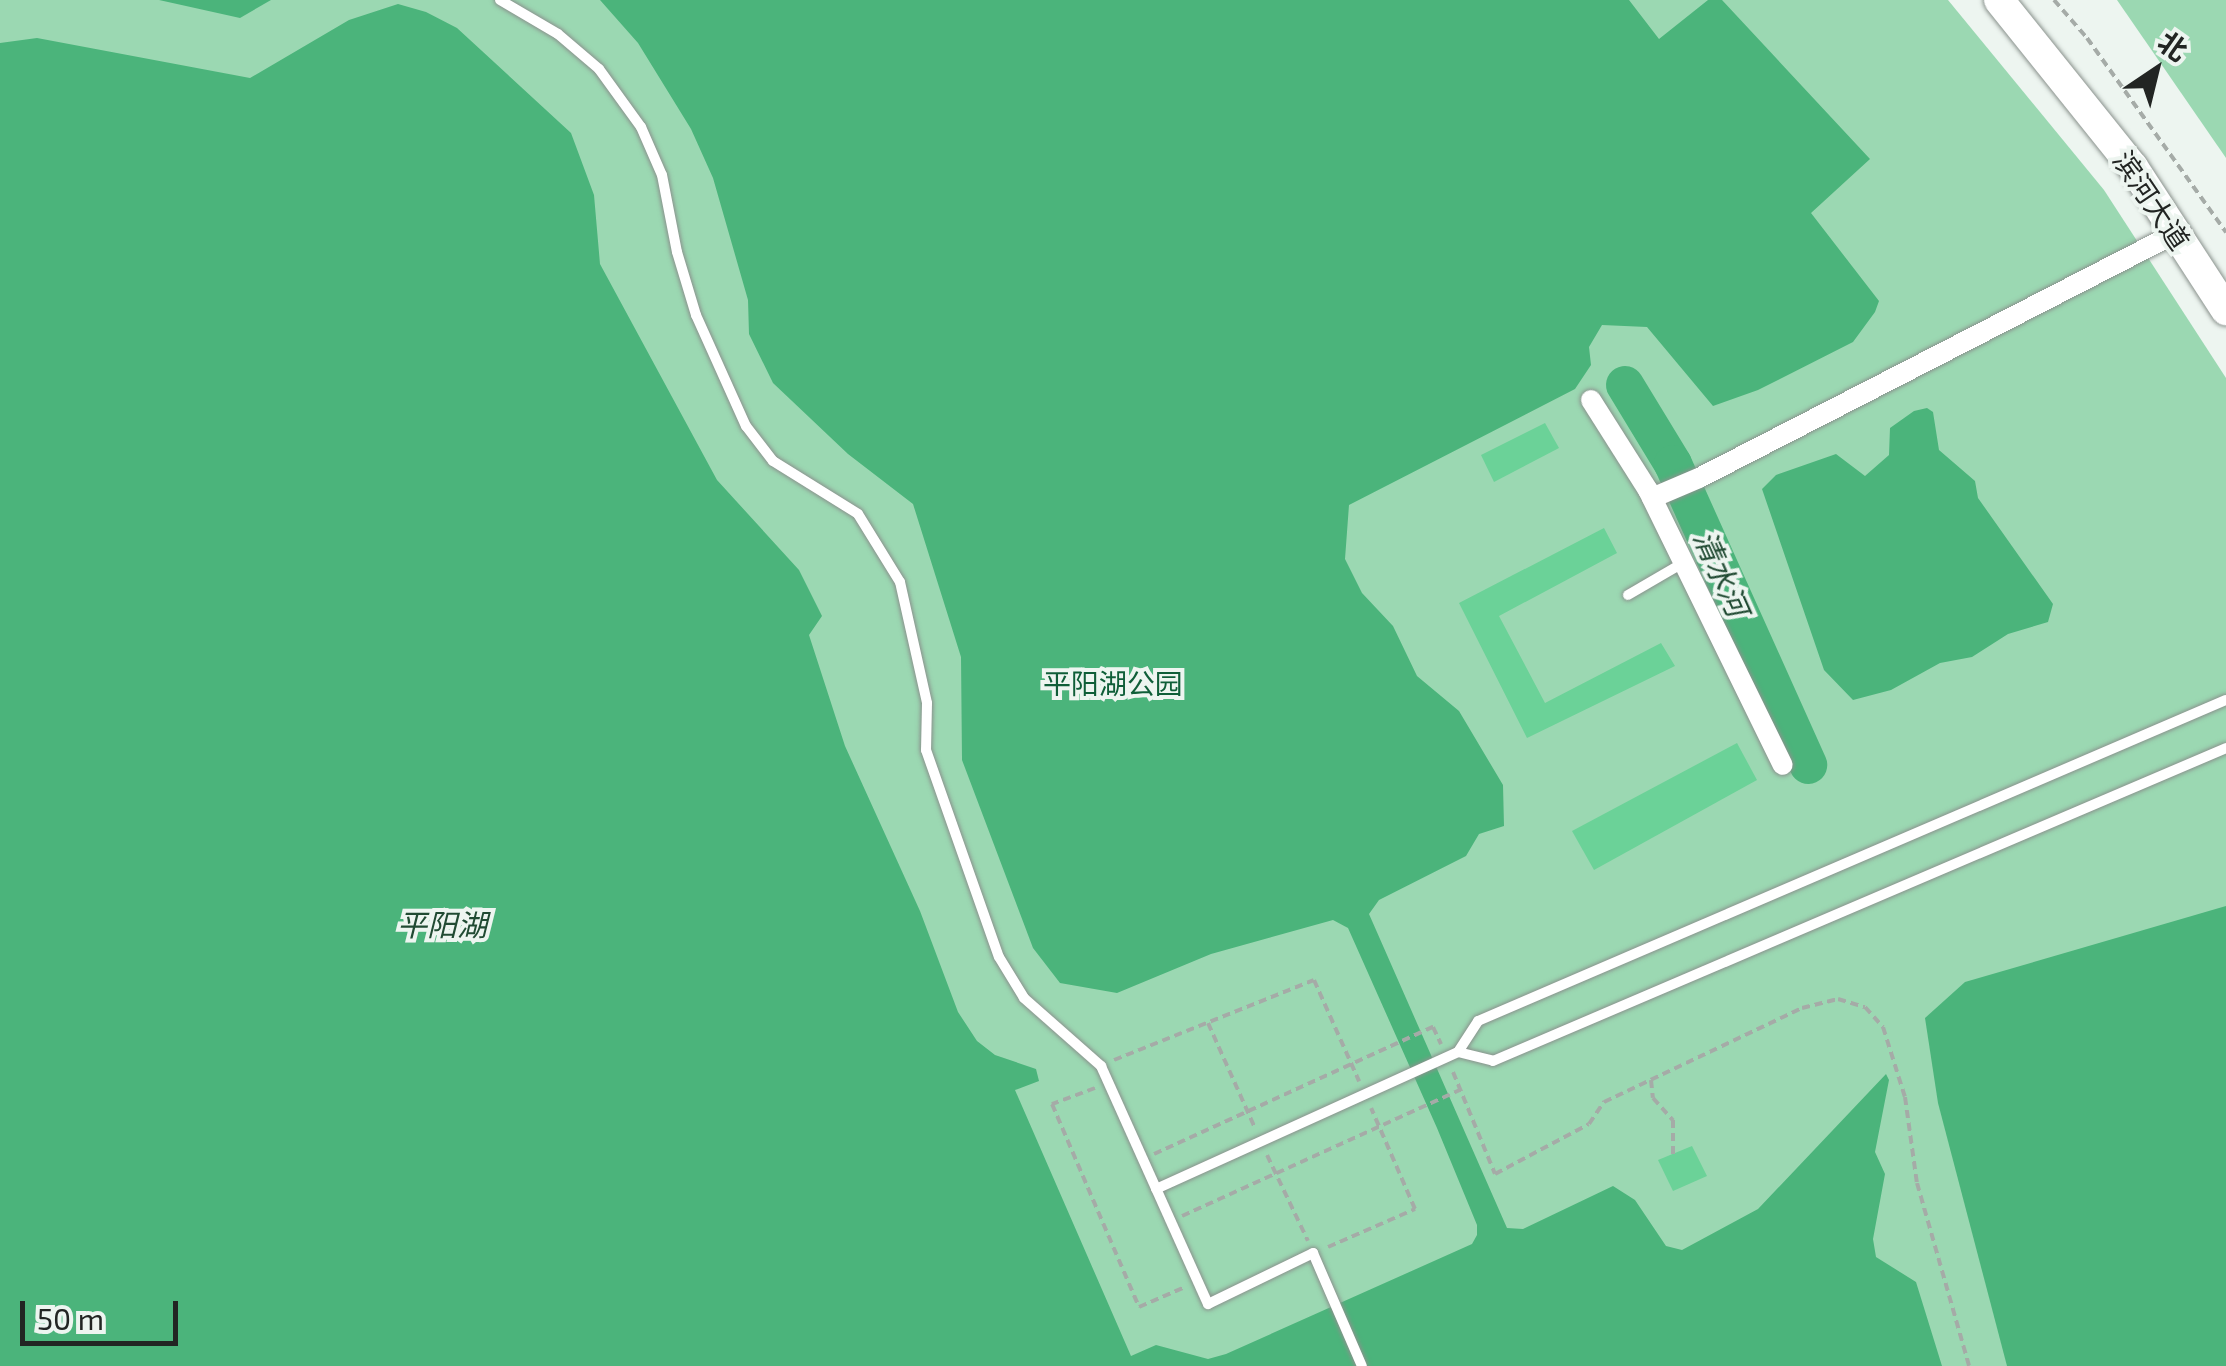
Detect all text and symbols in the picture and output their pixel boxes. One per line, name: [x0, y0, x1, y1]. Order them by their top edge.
north arrow: [2106, 20, 2206, 120]
text: 北: [2152, 23, 2194, 67]
street label: 滨河大道: [2107, 144, 2197, 256]
water label: 清水河: [1687, 525, 1757, 621]
park label: 平阳湖公园: [1043, 666, 1183, 700]
water label: 平阳湖: [397, 906, 487, 942]
scale bar: [25, 1281, 182, 1343]
text: 50 m: [37, 1300, 104, 1336]

